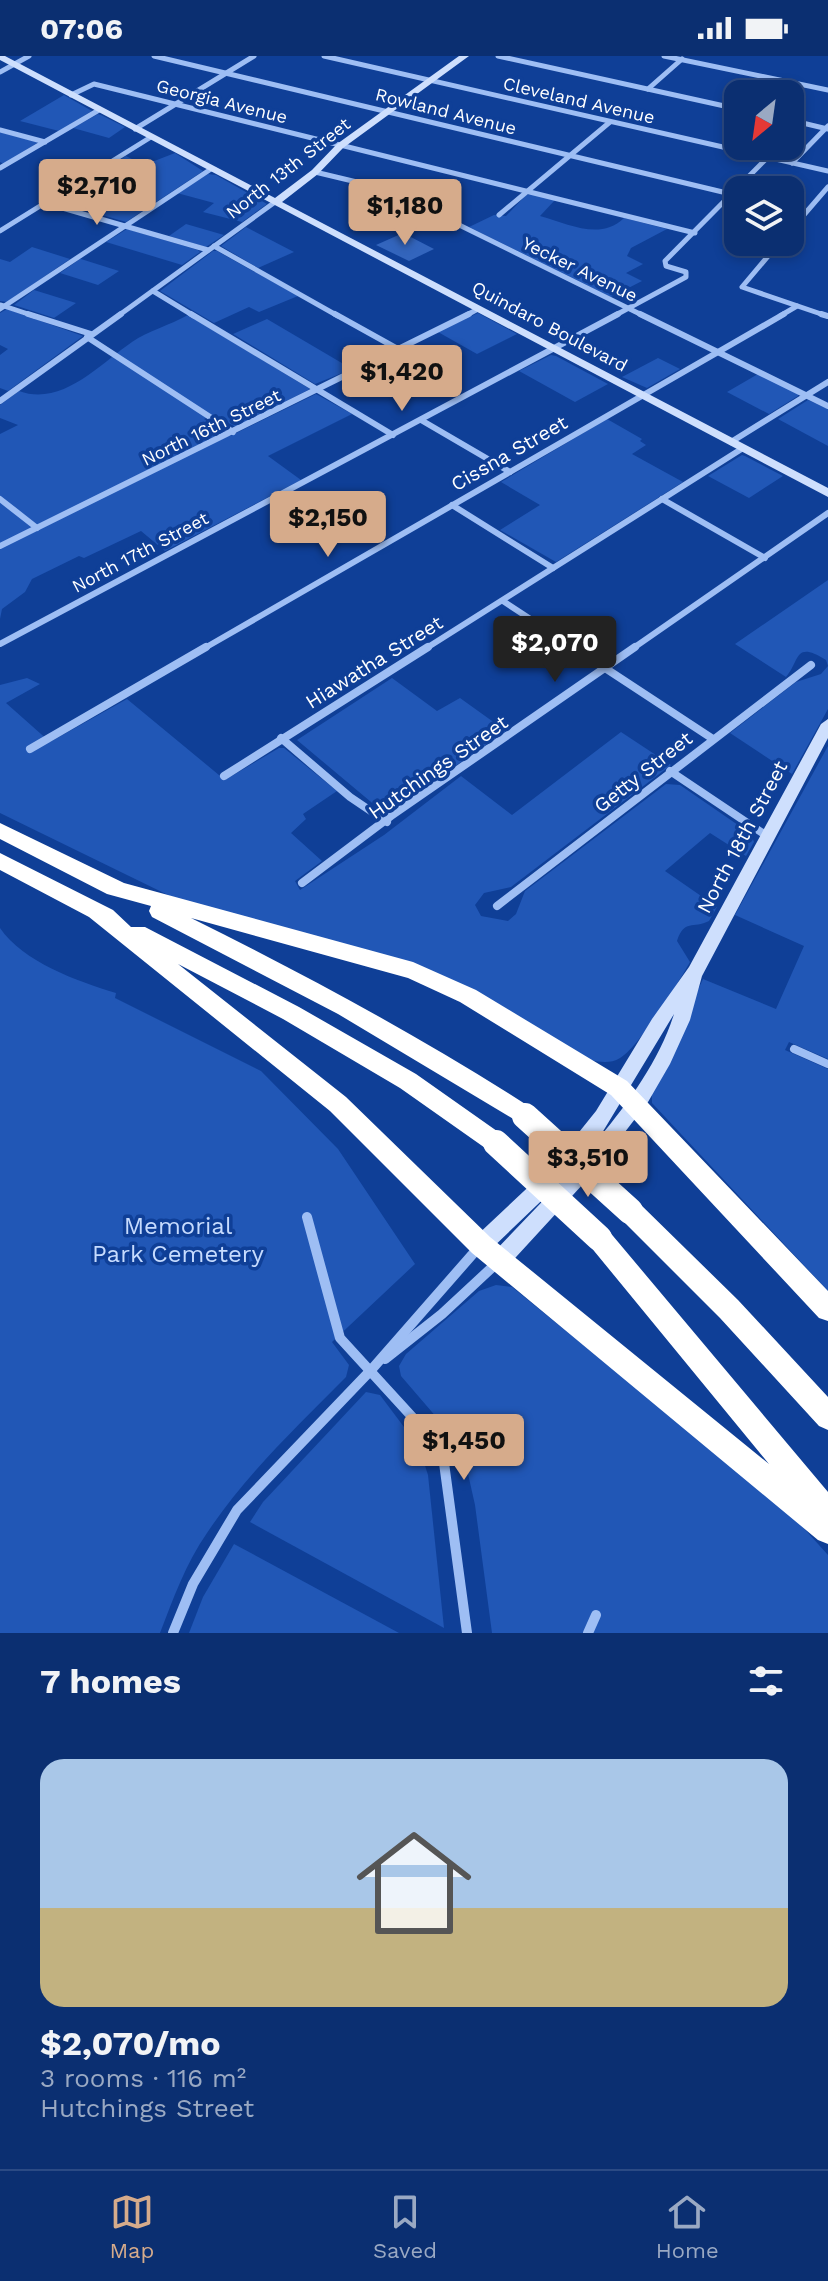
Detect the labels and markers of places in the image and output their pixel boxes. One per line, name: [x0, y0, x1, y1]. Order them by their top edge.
pin: $2,710: [32, 159, 162, 227]
pin: $1,180: [340, 179, 470, 247]
pin: $1,420: [337, 345, 467, 413]
pin: $2,150: [263, 491, 393, 559]
pin: $2,070: [490, 616, 620, 684]
pin: $3,510: [523, 1131, 653, 1199]
pin: $1,450: [399, 1414, 529, 1482]

